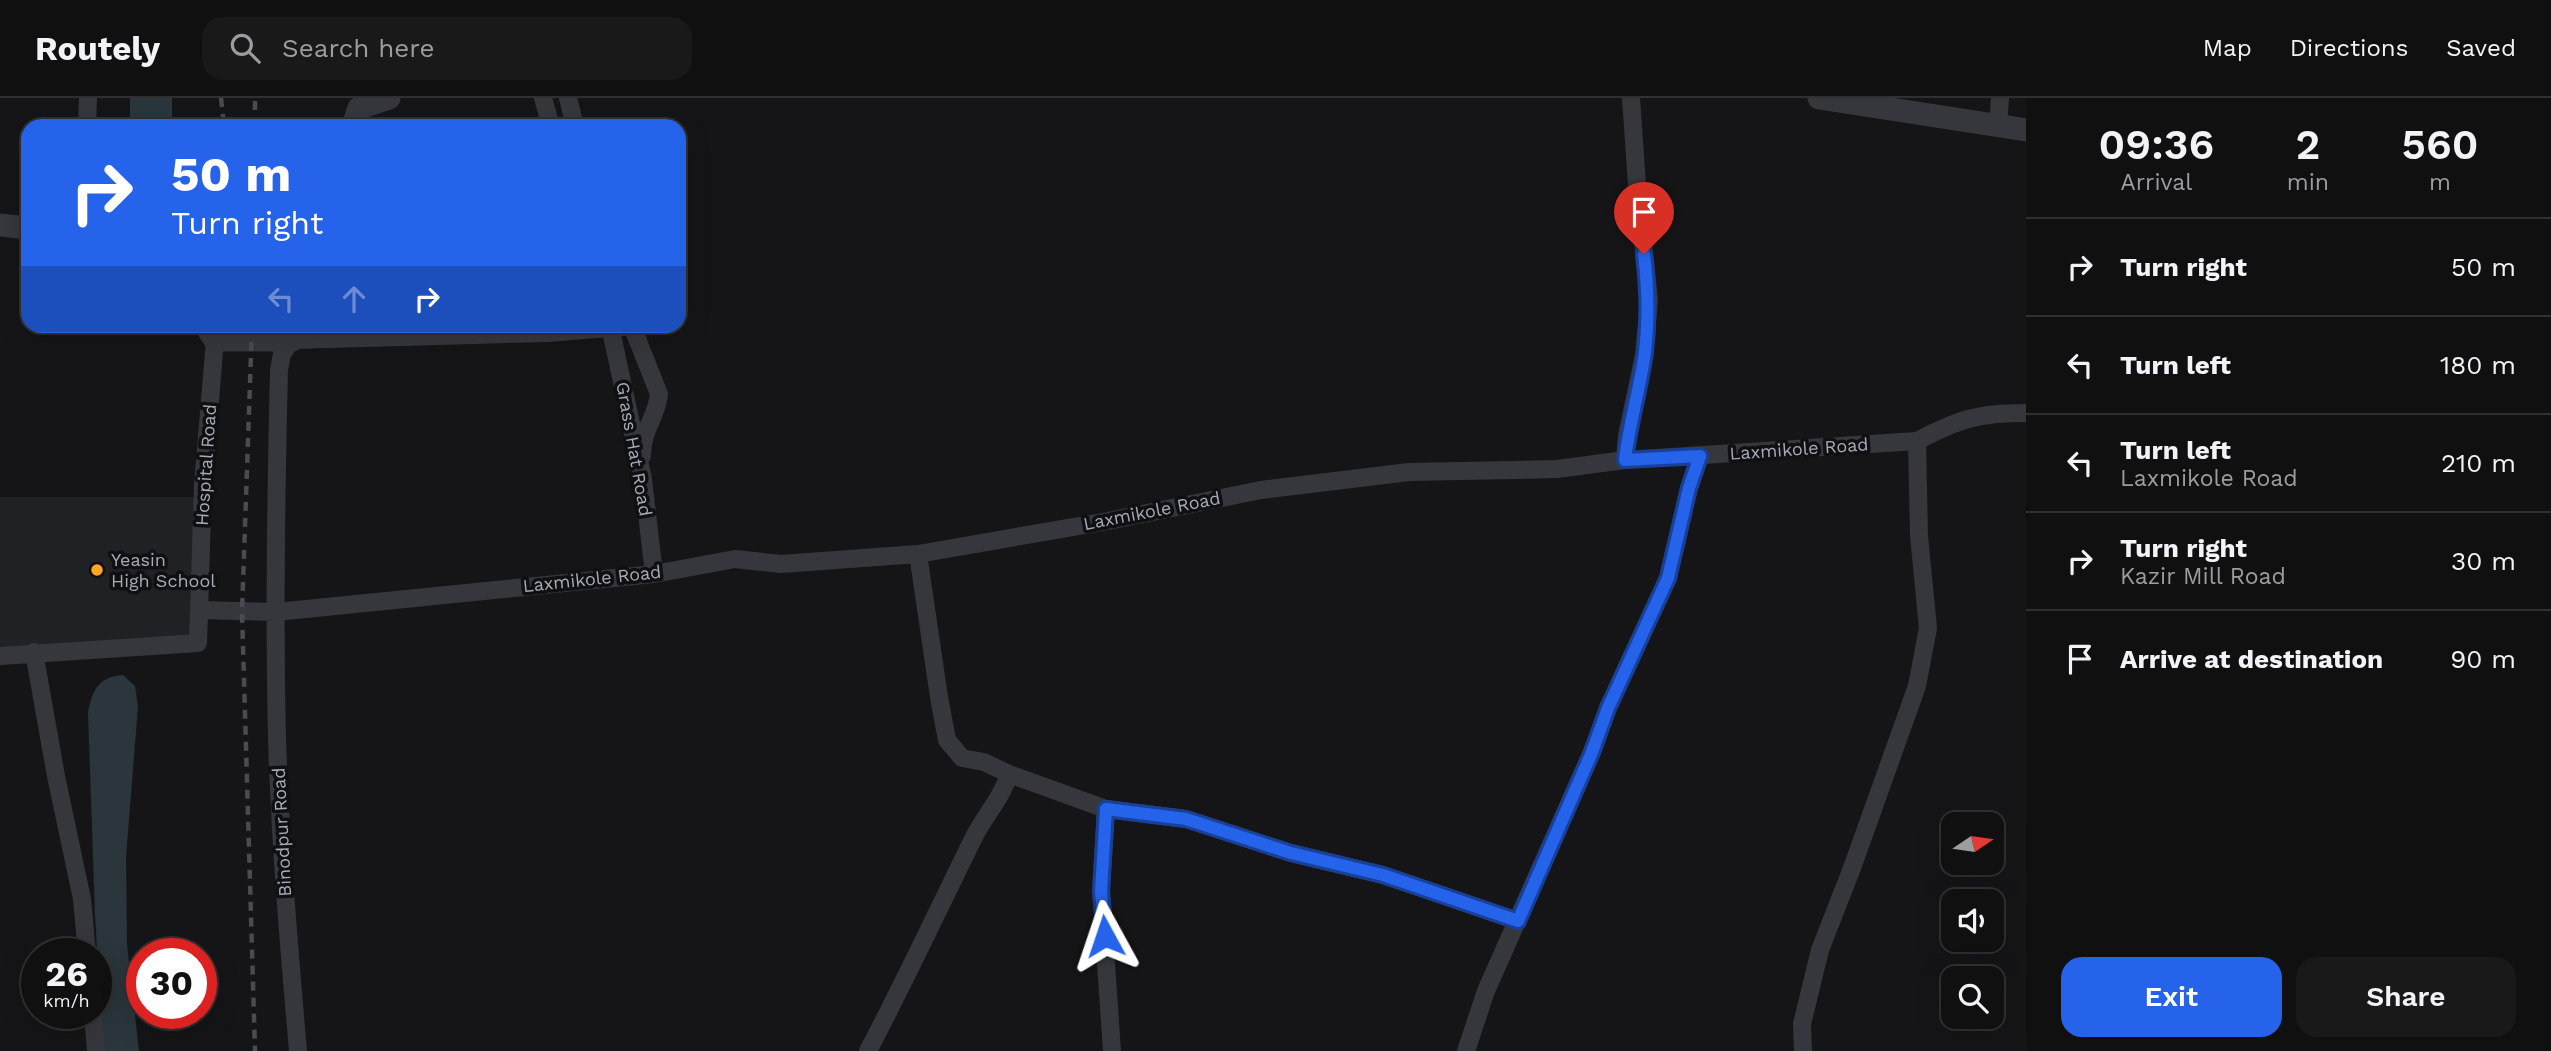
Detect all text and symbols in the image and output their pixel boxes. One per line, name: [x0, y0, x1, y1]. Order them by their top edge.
search box: [202, 17, 692, 80]
text: Routely: [35, 29, 160, 68]
icon: search: [226, 29, 264, 67]
text: Search here: [282, 33, 434, 63]
text: Map: [2203, 34, 2252, 62]
text: Directions: [2290, 34, 2408, 62]
text: Saved: [2446, 34, 2516, 62]
text: 09:36: [2099, 120, 2214, 169]
text: 2: [2295, 120, 2320, 169]
text: 560: [2402, 120, 2478, 169]
text: 50 m: [171, 145, 291, 203]
icon: right: [56, 147, 147, 238]
text: Arrival: [2120, 169, 2192, 196]
text: min: [2287, 169, 2329, 196]
text: m: [2429, 169, 2451, 196]
pin: [1614, 182, 1674, 254]
icon: arrive: [1625, 193, 1663, 231]
text: Turn right: [171, 204, 323, 242]
icon: right: [2061, 248, 2099, 286]
text: Turn right: [2120, 252, 2247, 282]
text: 50 m: [2451, 252, 2516, 282]
icon: left: [262, 280, 300, 318]
icon: ahead: [335, 280, 373, 318]
icon: right: [408, 280, 446, 318]
icon: left: [2061, 346, 2099, 384]
text: Turn left: [2120, 350, 2231, 380]
text: 180 m: [2440, 350, 2516, 380]
street label: Grass Hat Road: [612, 380, 657, 518]
street label: Hospital Road: [191, 403, 220, 527]
street label: Laxmikole Road: [1729, 433, 1869, 464]
text: Turn left: [2120, 435, 2231, 465]
icon: left: [2061, 444, 2099, 482]
text: 210 m: [2441, 448, 2516, 478]
text: Laxmikole Road: [2120, 465, 2298, 492]
street label: Laxmikole Road: [1082, 487, 1222, 534]
text: Turn right: [2120, 533, 2247, 563]
icon: right: [2061, 542, 2099, 580]
text: 30 m: [2451, 546, 2516, 576]
place label: Yeasin High School: [111, 549, 216, 591]
street label: Laxmikole Road: [522, 561, 662, 596]
marker: Yeasin High School: [89, 562, 105, 578]
text: Kazir Mill Road: [2120, 563, 2286, 590]
icon: arrive: [2061, 640, 2099, 678]
text: Arrive at destination: [2120, 644, 2383, 674]
text: 90 m: [2450, 644, 2516, 674]
street label: Binodpur Road: [268, 767, 295, 897]
north arrow: [1941, 812, 2004, 875]
map controls: [1941, 812, 2004, 1029]
button: sound: [1941, 889, 2004, 952]
position arrow: [1068, 899, 1142, 973]
speed limit sign: 30: [126, 938, 217, 1029]
text: 26: [45, 953, 88, 995]
button: Exit: [2061, 957, 2282, 1037]
button: Share: [2296, 957, 2516, 1037]
button: search: [1941, 966, 2004, 1029]
text: km/h: [43, 990, 90, 1011]

